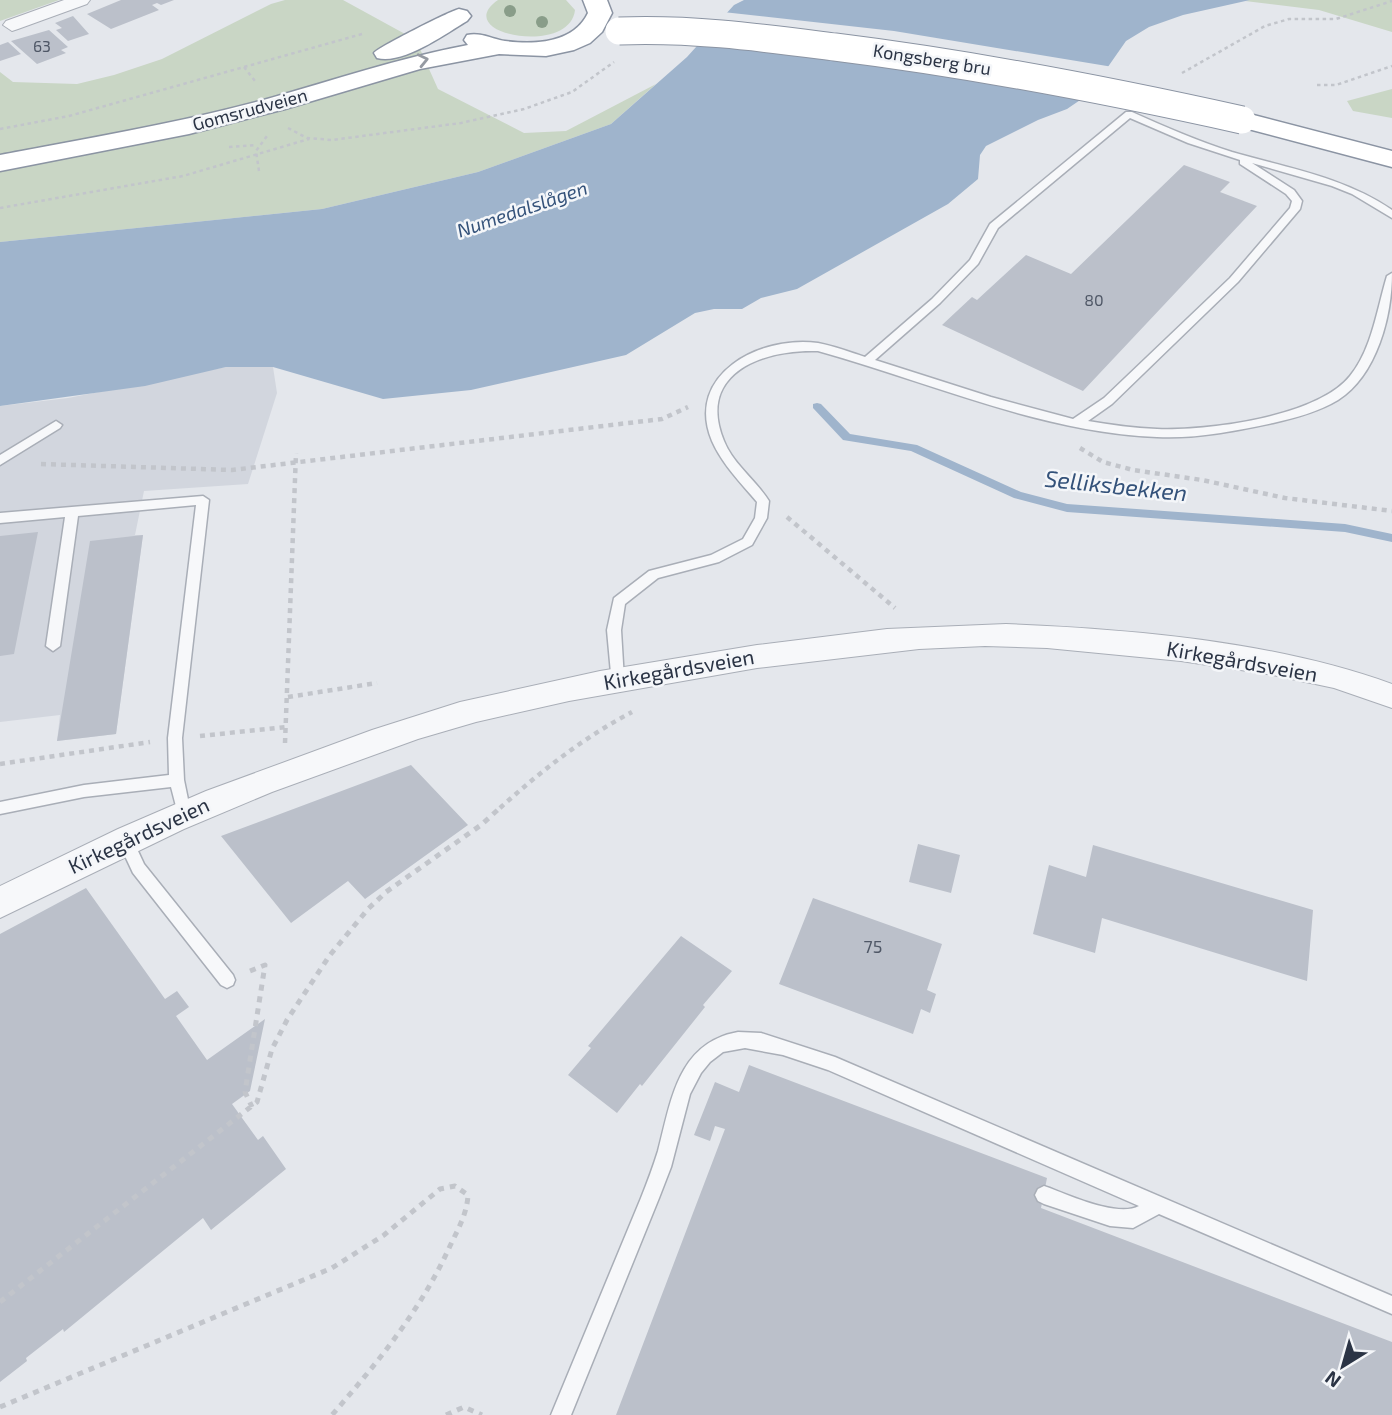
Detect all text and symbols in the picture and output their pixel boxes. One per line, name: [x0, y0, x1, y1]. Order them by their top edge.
house number: 63: [33, 36, 51, 55]
street label: Kongsberg bru: [872, 39, 993, 79]
one-way arrow: [417, 54, 429, 69]
street label: Gomsrudveien: [190, 83, 310, 135]
water label: Numedalslågen: [454, 175, 590, 242]
house number: 80: [1084, 290, 1104, 309]
water label: Selliksbekken: [1044, 464, 1189, 506]
street label: Kirkegårdsveien: [1165, 635, 1320, 686]
street label: Kirkegårdsveien: [601, 643, 756, 694]
street label: Kirkegårdsveien: [64, 791, 213, 878]
house number: 75: [864, 935, 882, 957]
north arrow: [1308, 1331, 1378, 1401]
text: N: [1320, 1367, 1345, 1393]

